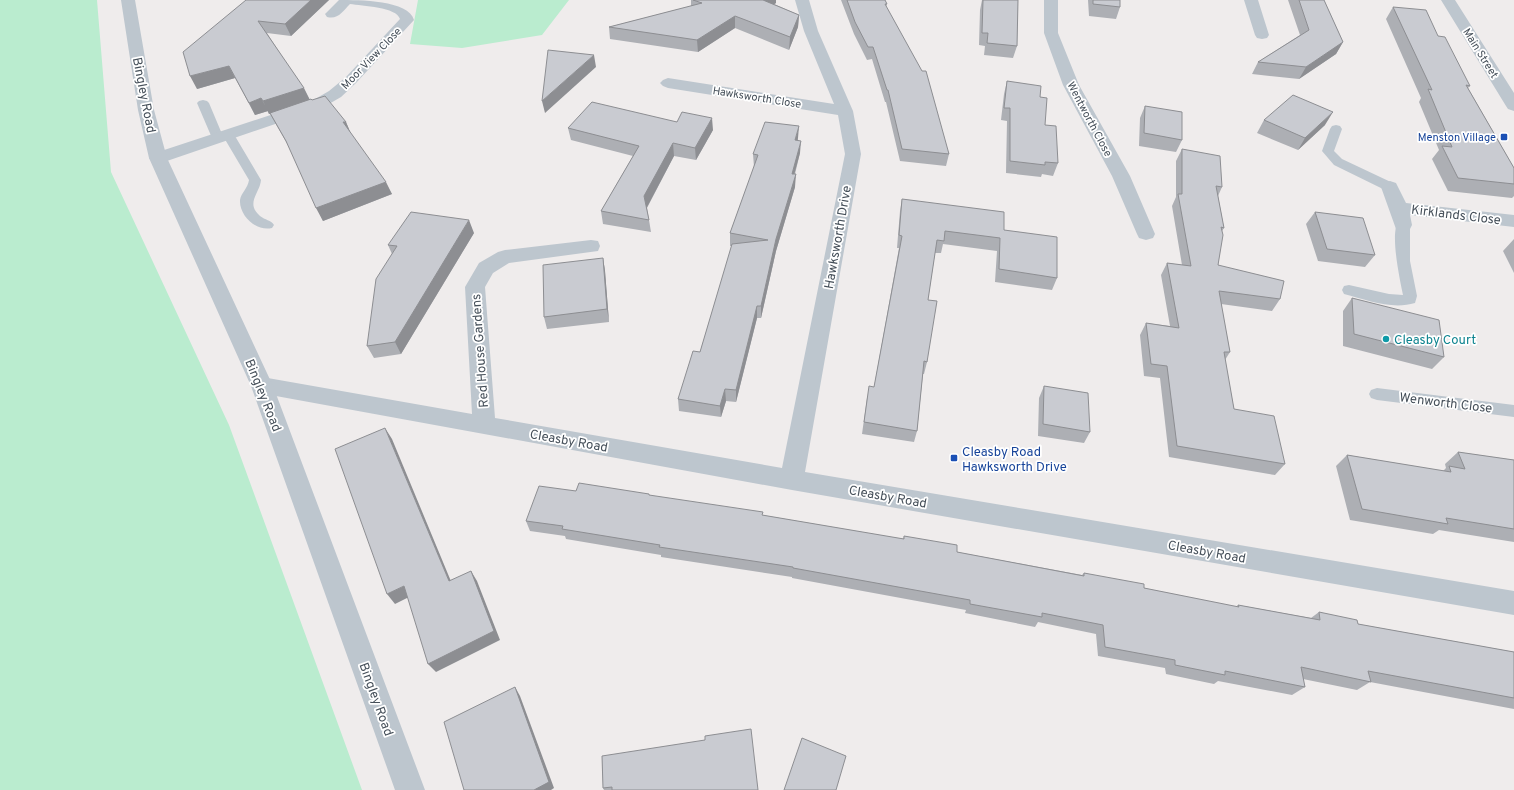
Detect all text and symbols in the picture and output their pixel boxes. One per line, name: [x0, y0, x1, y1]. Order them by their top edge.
street label: Moor View Close: [339, 25, 405, 93]
street label: Main Street: [1459, 26, 1501, 81]
street label: Bingley Road: [128, 56, 158, 135]
street label: Wentworth Close: [1063, 80, 1115, 159]
street label: Hawksworth Close: [712, 84, 802, 112]
place label: Menston Village: [1418, 131, 1496, 145]
marker: Menston Village: [1499, 132, 1509, 142]
street label: Hawksworth Drive: [822, 184, 856, 290]
street label: Kirklands Close: [1410, 203, 1501, 229]
street label: Red House Gardens: [469, 293, 493, 408]
place label: Cleasby Court: [1394, 333, 1476, 349]
marker: Cleasby Court: [1381, 334, 1391, 344]
street label: Bingley Road: [240, 357, 284, 434]
street label: Wenworth Close: [1398, 390, 1493, 418]
street label: Cleasby Road: [528, 427, 609, 457]
place label: Cleasby Road Hawksworth Drive: [962, 445, 1067, 476]
marker: Cleasby Road Hawksworth Drive: [949, 453, 959, 463]
street label: Cleasby Road: [847, 483, 928, 513]
street label: Cleasby Road: [1166, 538, 1247, 568]
street label: Bingley Road: [354, 661, 396, 739]

